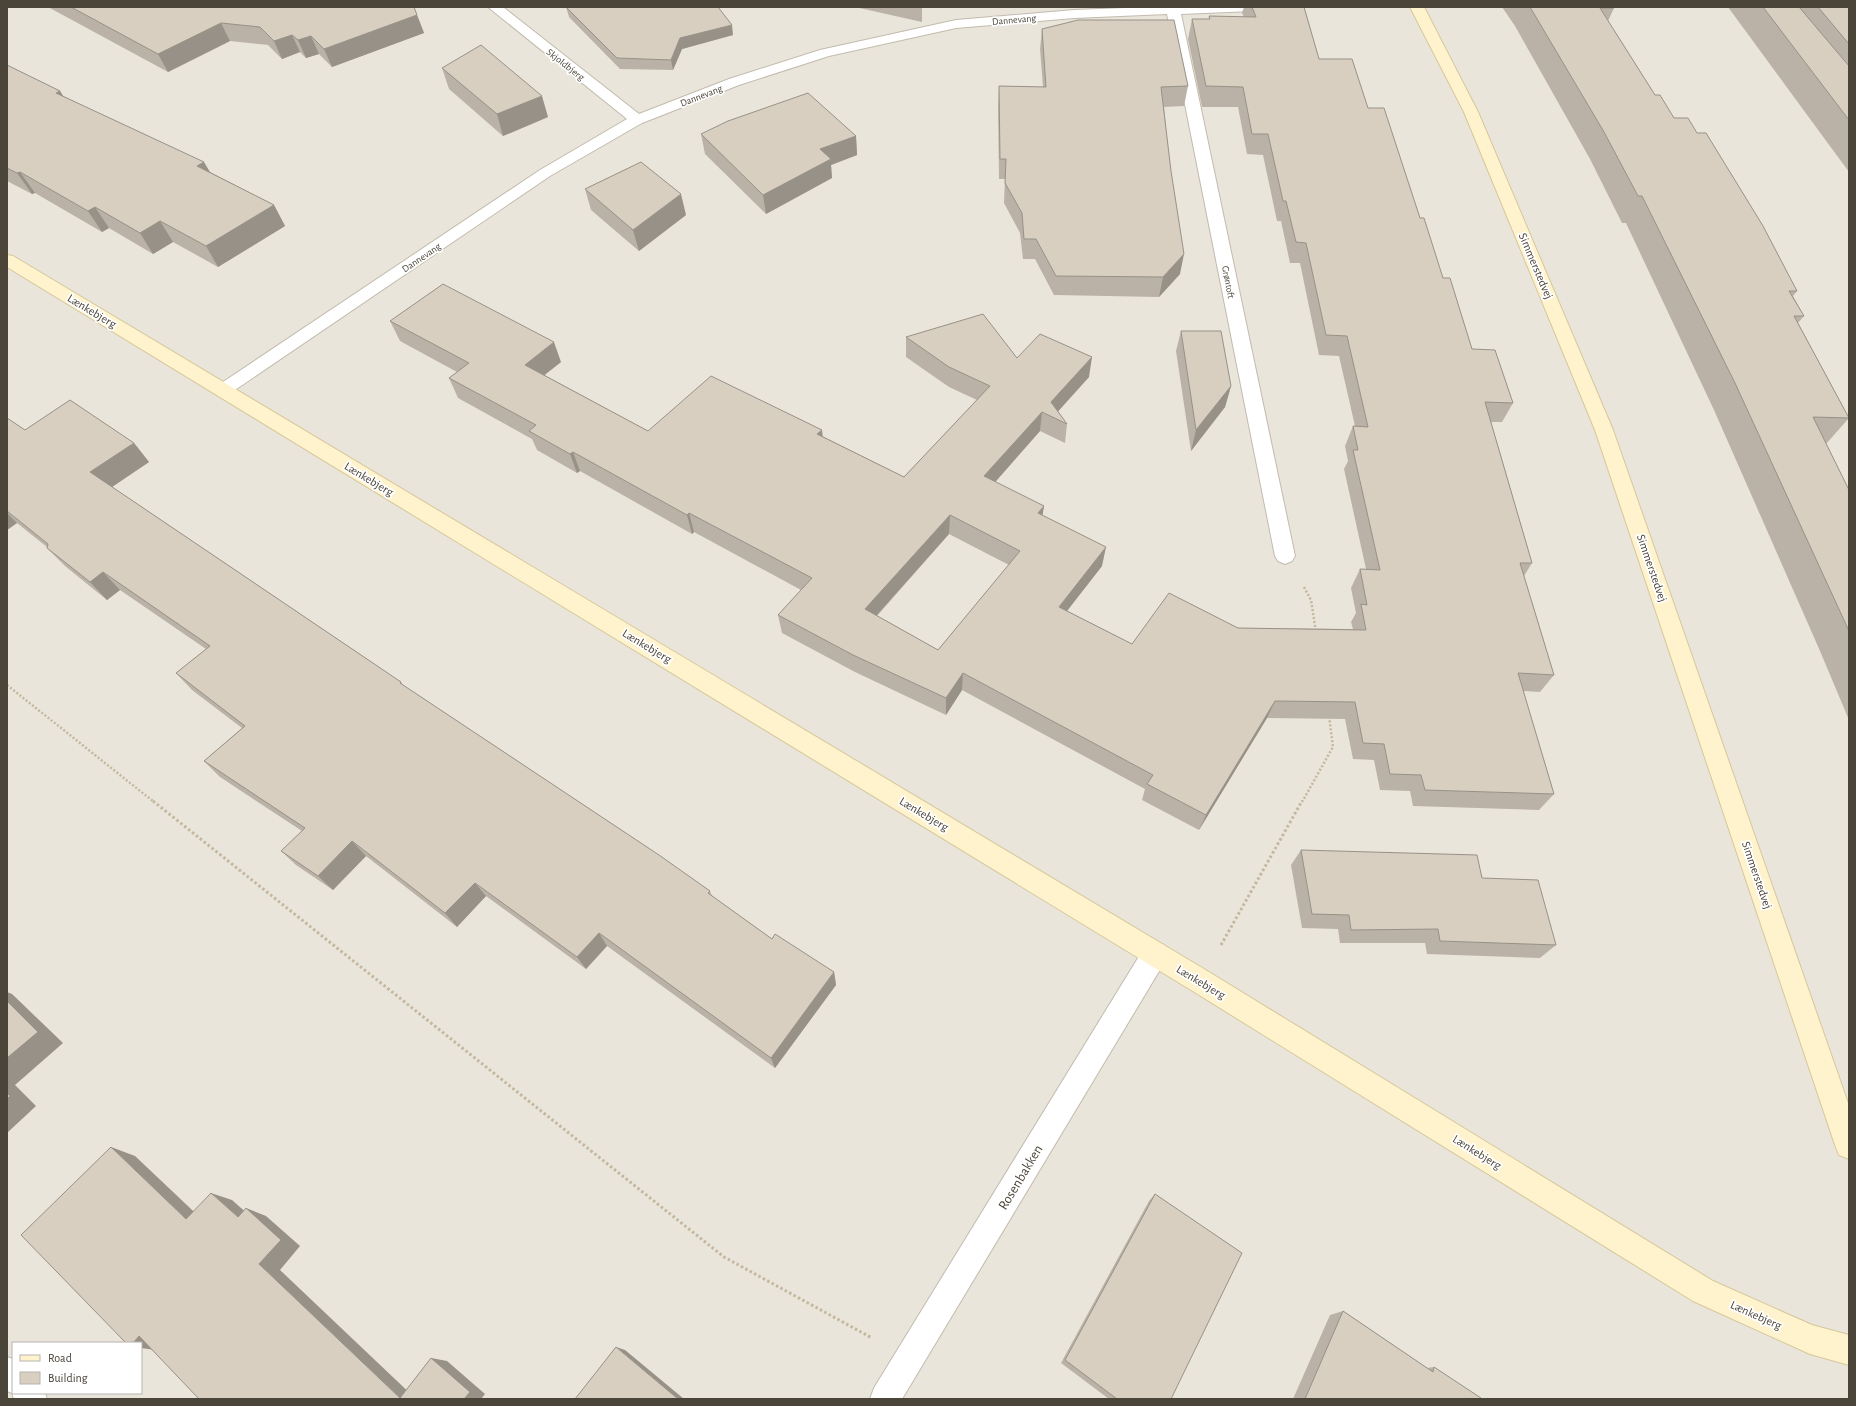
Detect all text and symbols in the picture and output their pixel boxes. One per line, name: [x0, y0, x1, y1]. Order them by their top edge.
street label: Dannevang: [992, 13, 1037, 27]
street label: Skjoldbjerg: [545, 47, 586, 83]
street label: Dannevang: [679, 83, 724, 109]
street label: Simmerstedvej: [1516, 231, 1555, 301]
street label: Dannevang: [400, 241, 443, 274]
street label: Grøntoft: [1220, 265, 1236, 300]
street label: Lænkebjerg: [65, 292, 119, 331]
street label: Lænkebjerg: [342, 460, 396, 499]
street label: Simmerstedvej: [1634, 533, 1669, 604]
street label: Lænkebjerg: [620, 627, 674, 666]
street label: Lænkebjerg: [897, 795, 951, 834]
street label: Simmerstedvej: [1739, 840, 1774, 911]
street label: Lænkebjerg: [1174, 963, 1228, 1002]
street label: Lænkebjerg: [1450, 1132, 1504, 1173]
street label: Rosenbakken: [996, 1143, 1046, 1212]
street label: Lænkebjerg: [1728, 1298, 1784, 1333]
legend: [12, 1342, 142, 1394]
text: Road: [48, 1352, 72, 1364]
text: Building: [48, 1372, 88, 1384]

